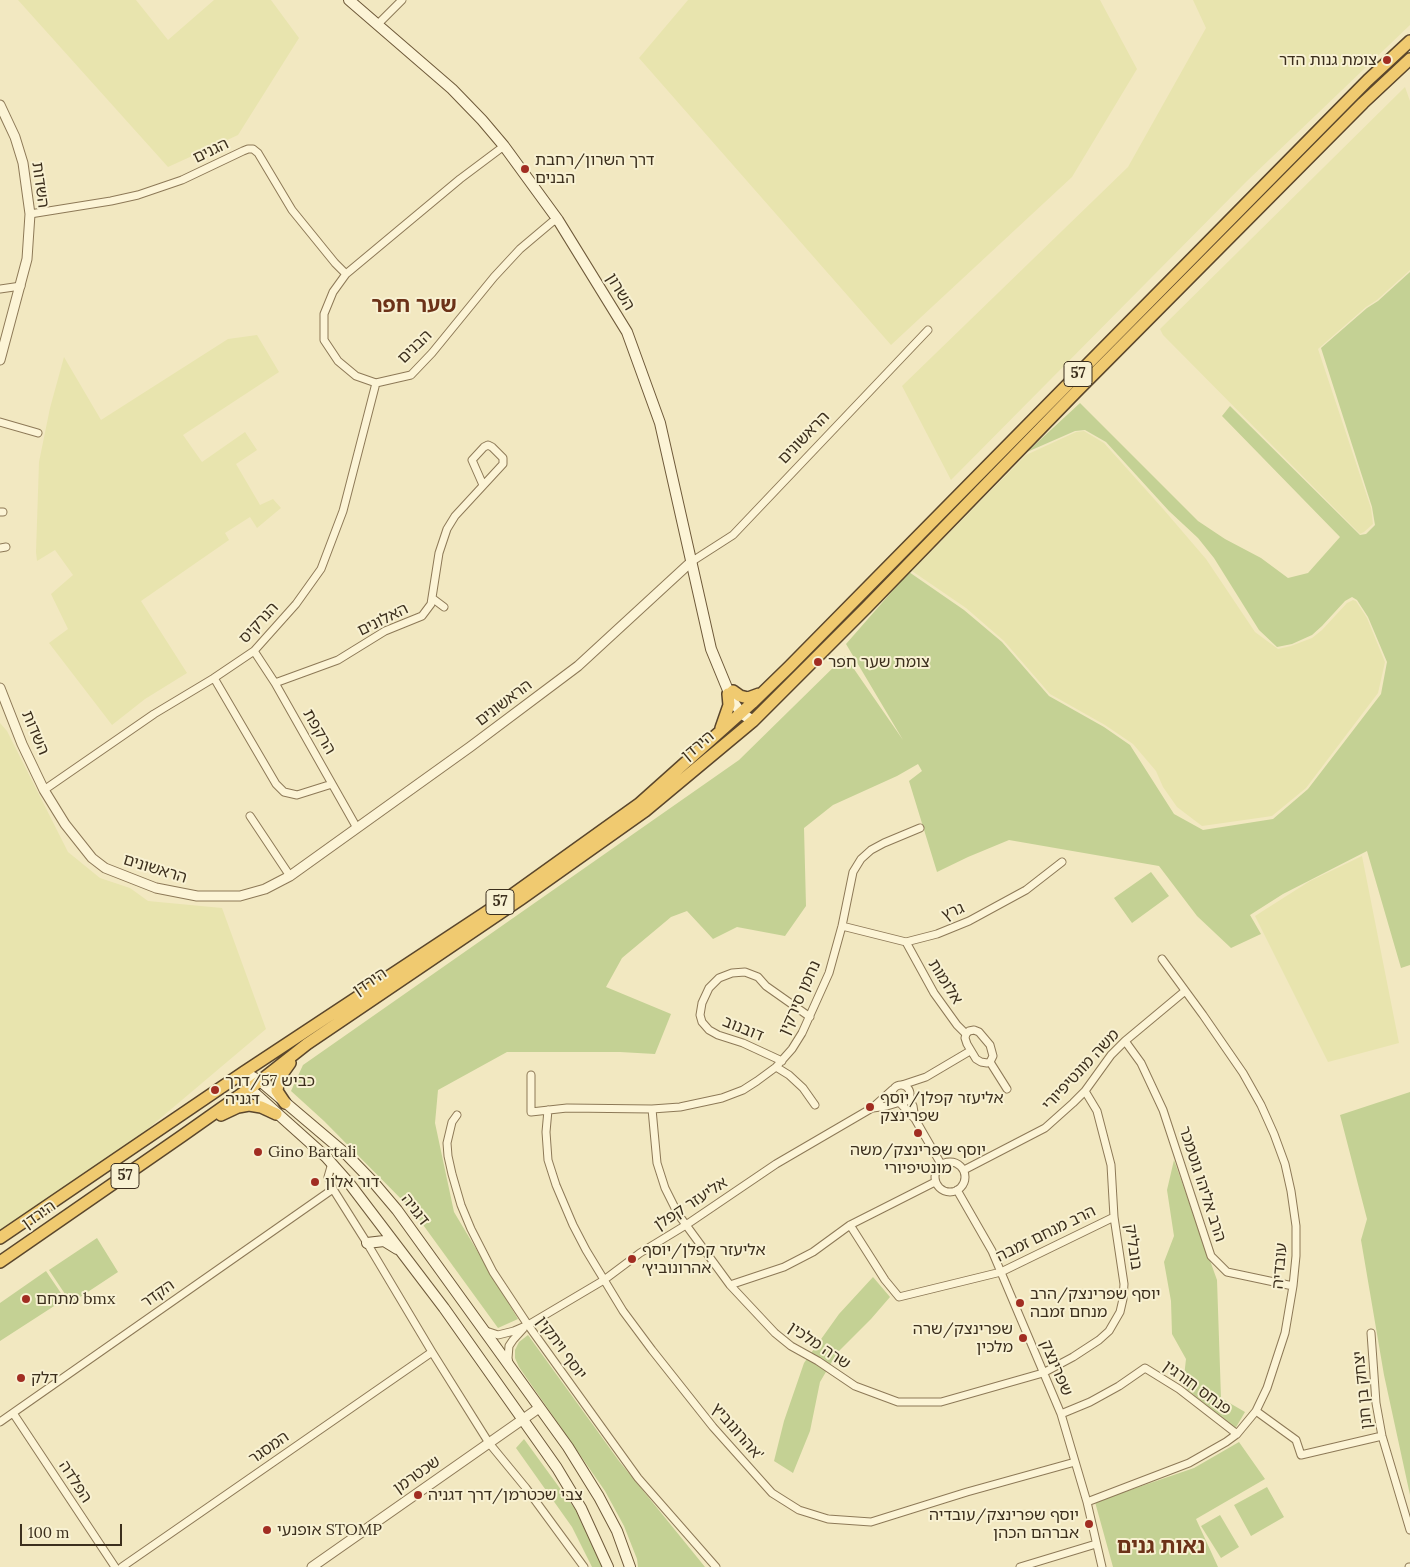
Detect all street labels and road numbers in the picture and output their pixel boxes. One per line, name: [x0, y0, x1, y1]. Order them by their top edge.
street label: הגנים: [190, 134, 232, 168]
street label: השדות: [27, 161, 53, 209]
street label: השרון: [601, 270, 639, 314]
street label: הבנים: [394, 326, 436, 368]
road number: 57: [1064, 362, 1092, 386]
street label: הראשונים: [774, 408, 834, 468]
street label: הנרקיס: [235, 598, 283, 648]
street label: האלונים: [354, 599, 412, 641]
street label: הראשונים: [472, 676, 536, 730]
street label: הרקפת: [298, 706, 340, 758]
street label: השדות: [17, 708, 53, 758]
street label: הירדן: [678, 727, 718, 765]
street label: הראשונים: [121, 850, 189, 888]
road number: 57: [486, 890, 514, 914]
street label: גרץ: [939, 899, 967, 925]
street label: אלומות: [924, 956, 966, 1008]
street label: נחמן סירקין: [775, 958, 825, 1038]
street label: הירדן: [349, 964, 391, 1000]
street label: דובנוב: [720, 1012, 766, 1046]
street label: משה מונטיפיורי: [1038, 1025, 1124, 1115]
street label: הרב אליהו גוטמכר: [1174, 1124, 1230, 1244]
road number: 57: [111, 1164, 139, 1188]
street label: אליעזר קפלן: [651, 1173, 731, 1235]
street label: דגניה: [397, 1190, 433, 1230]
street label: הירדן: [18, 1197, 60, 1233]
street label: הרב מנחם זמבה: [993, 1202, 1099, 1266]
street label: בובליק: [1120, 1223, 1146, 1271]
street label: עובדיה: [1268, 1242, 1292, 1290]
street label: הקדר: [138, 1276, 178, 1312]
street label: יוסף ויתקין: [532, 1313, 590, 1383]
street label: שרה מלכין: [784, 1318, 854, 1374]
street label: שפרינצק: [1036, 1337, 1076, 1399]
street label: יצחק בן חנן: [1349, 1350, 1377, 1430]
street label: פנחס חורגין: [1159, 1357, 1235, 1419]
street label: אהרונוביץ': [707, 1399, 767, 1465]
street label: המסגר: [245, 1427, 293, 1469]
street label: שכטרמן: [390, 1452, 444, 1498]
street label: הפלדה: [54, 1457, 96, 1507]

